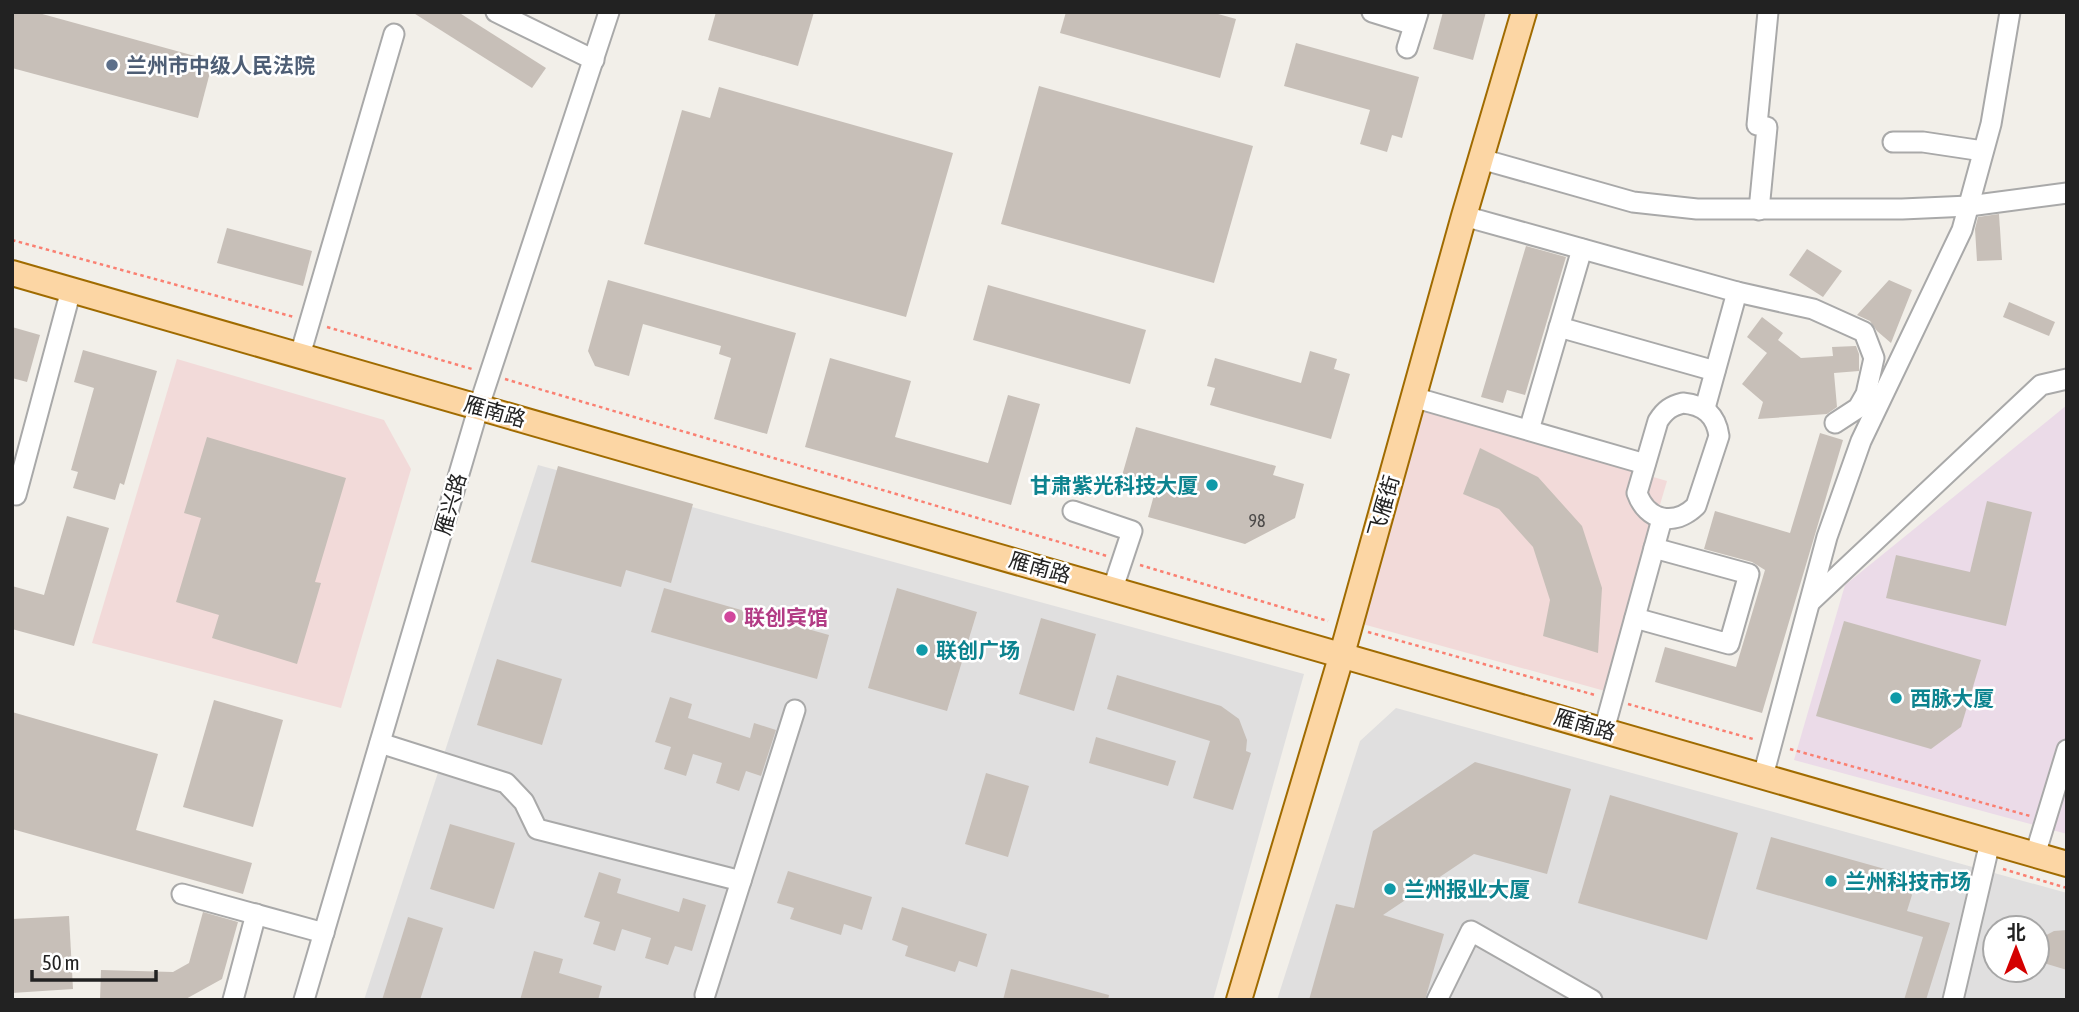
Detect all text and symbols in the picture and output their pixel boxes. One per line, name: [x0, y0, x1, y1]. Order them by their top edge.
place label: 兰州市中级人民法院: [126, 53, 315, 77]
marker: 兰州市中级人民法院: [104, 57, 120, 73]
street label: 雁南路: [461, 391, 529, 431]
street label: 雁兴路: [430, 470, 470, 538]
street label: 飞雁街: [1363, 472, 1403, 540]
place label: 甘肃紫光科技大厦: [1030, 473, 1198, 497]
marker: 甘肃紫光科技大厦: [1204, 477, 1220, 493]
house number: 98: [1249, 510, 1265, 531]
street label: 雁南路: [1006, 547, 1074, 587]
place label: 联创宾馆: [744, 605, 828, 629]
marker: 联创宾馆: [722, 609, 738, 625]
place label: 联创广场: [936, 638, 1020, 662]
marker: 联创广场: [914, 642, 930, 658]
place label: 西脉大厦: [1910, 686, 1994, 710]
marker: 西脉大厦: [1888, 690, 1904, 706]
street label: 雁南路: [1551, 704, 1619, 744]
place label: 兰州科技市场: [1845, 869, 1971, 893]
marker: 兰州科技市场: [1823, 873, 1839, 889]
place label: 兰州报业大厦: [1404, 877, 1530, 901]
marker: 兰州报业大厦: [1382, 881, 1398, 897]
north arrow: [1981, 914, 2051, 984]
text: 北: [2006, 921, 2026, 943]
scale bar: [32, 939, 156, 983]
text: 50 m: [42, 950, 80, 974]

